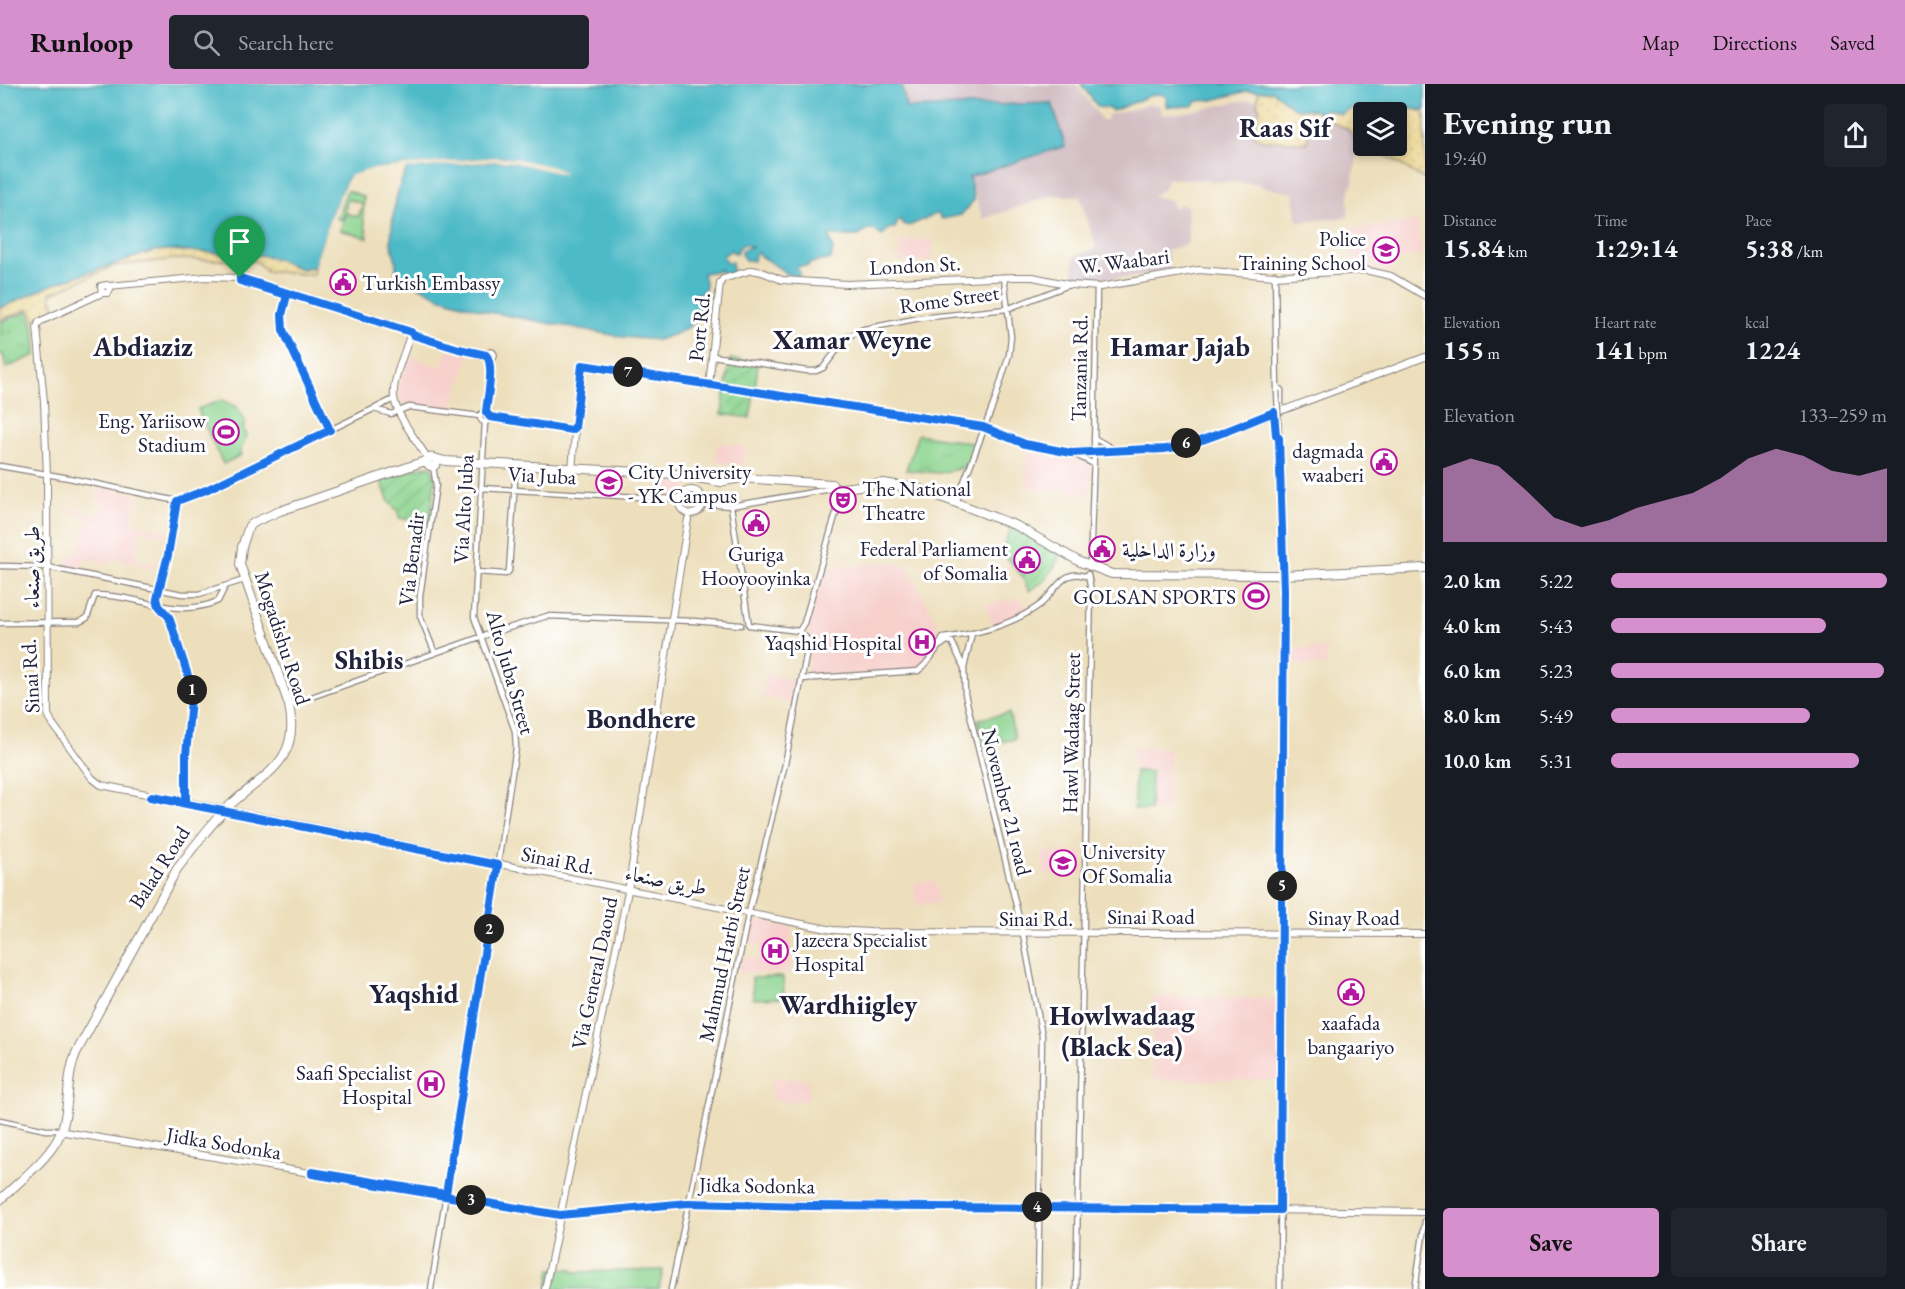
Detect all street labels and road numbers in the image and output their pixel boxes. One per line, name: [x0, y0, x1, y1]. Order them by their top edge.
street label: W. Waabari: [1077, 242, 1171, 280]
street label: London St.: [869, 249, 961, 281]
street label: Rome Street: [897, 279, 1001, 319]
street label: Port Rd.: [682, 291, 716, 363]
street label: Tanzania Rd.: [1065, 314, 1093, 422]
street label: Via Alto Juba: [447, 453, 479, 564]
street label: Via Juba: [507, 460, 577, 490]
street label: Via Benadir: [392, 511, 430, 607]
street label: طريق صنعاء: [18, 526, 45, 608]
street label: Mogadishu Road: [249, 568, 317, 709]
street label: Alto Juba Street: [480, 606, 542, 738]
street label: Sinai Rd.: [15, 638, 45, 714]
street label: Hawl Wadaag Street: [1056, 652, 1086, 814]
street label: November 21 road: [976, 726, 1038, 879]
street label: Balad Road: [122, 820, 196, 913]
street label: Sinai Rd.: [519, 840, 597, 880]
street label: طريق صنعاء: [623, 859, 709, 901]
street label: Mahmud Harbi Street: [692, 863, 756, 1044]
street label: Via General Daoud: [565, 894, 623, 1052]
street label: Sinai Road: [1107, 903, 1195, 930]
street label: Sinay Road: [1308, 904, 1400, 931]
street label: Sinai Rd.: [999, 905, 1073, 932]
street label: Jidka Sodonka: [163, 1120, 284, 1165]
street label: Jidka Sodonka: [697, 1170, 816, 1200]

